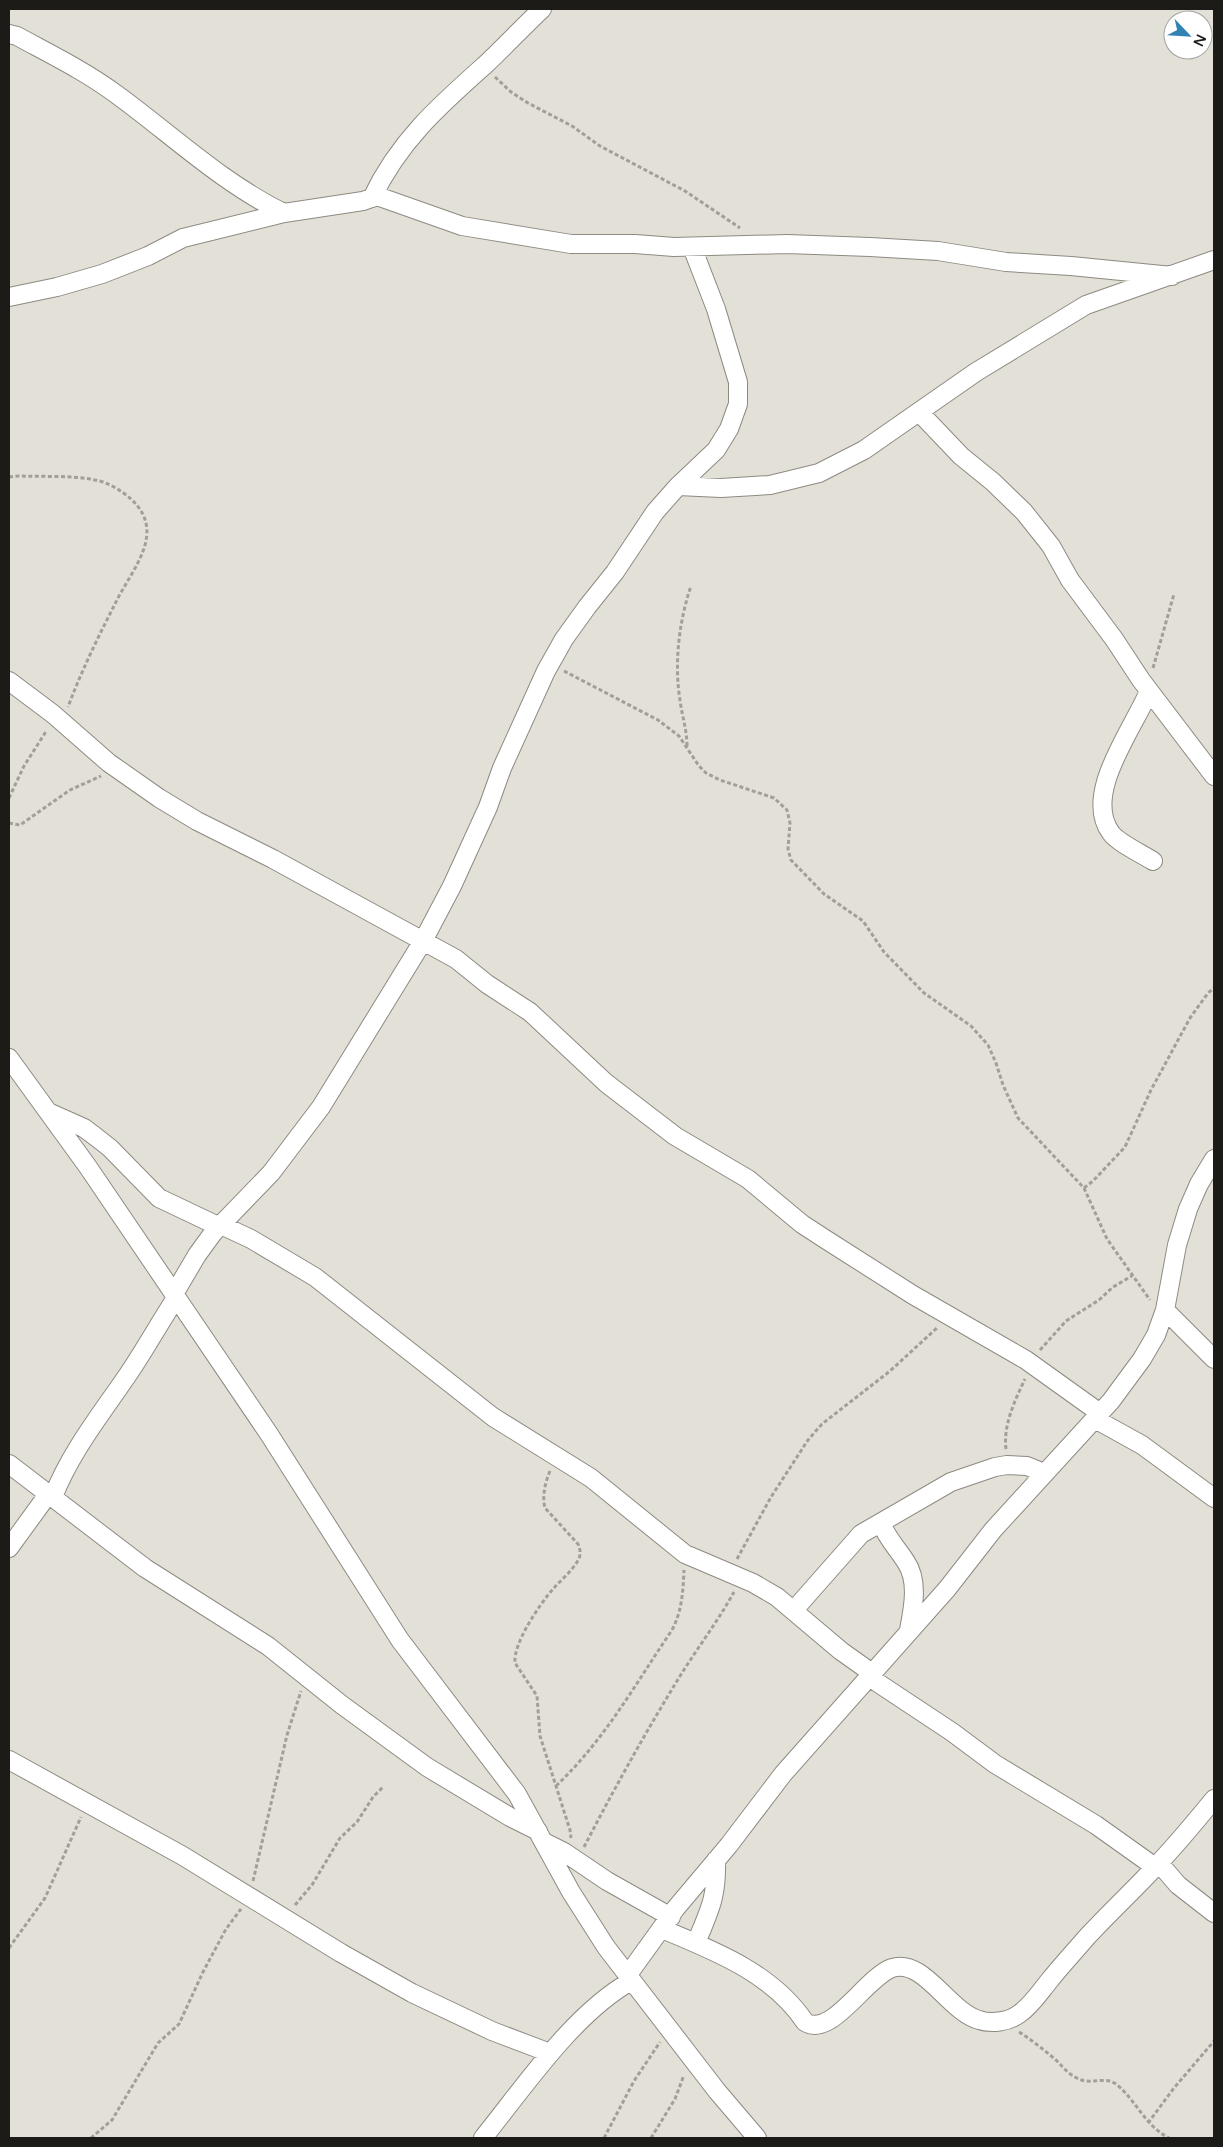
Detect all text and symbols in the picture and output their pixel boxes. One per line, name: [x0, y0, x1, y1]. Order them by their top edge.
north arrow: [1163, 10, 1213, 60]
text: N: [1189, 32, 1209, 49]

